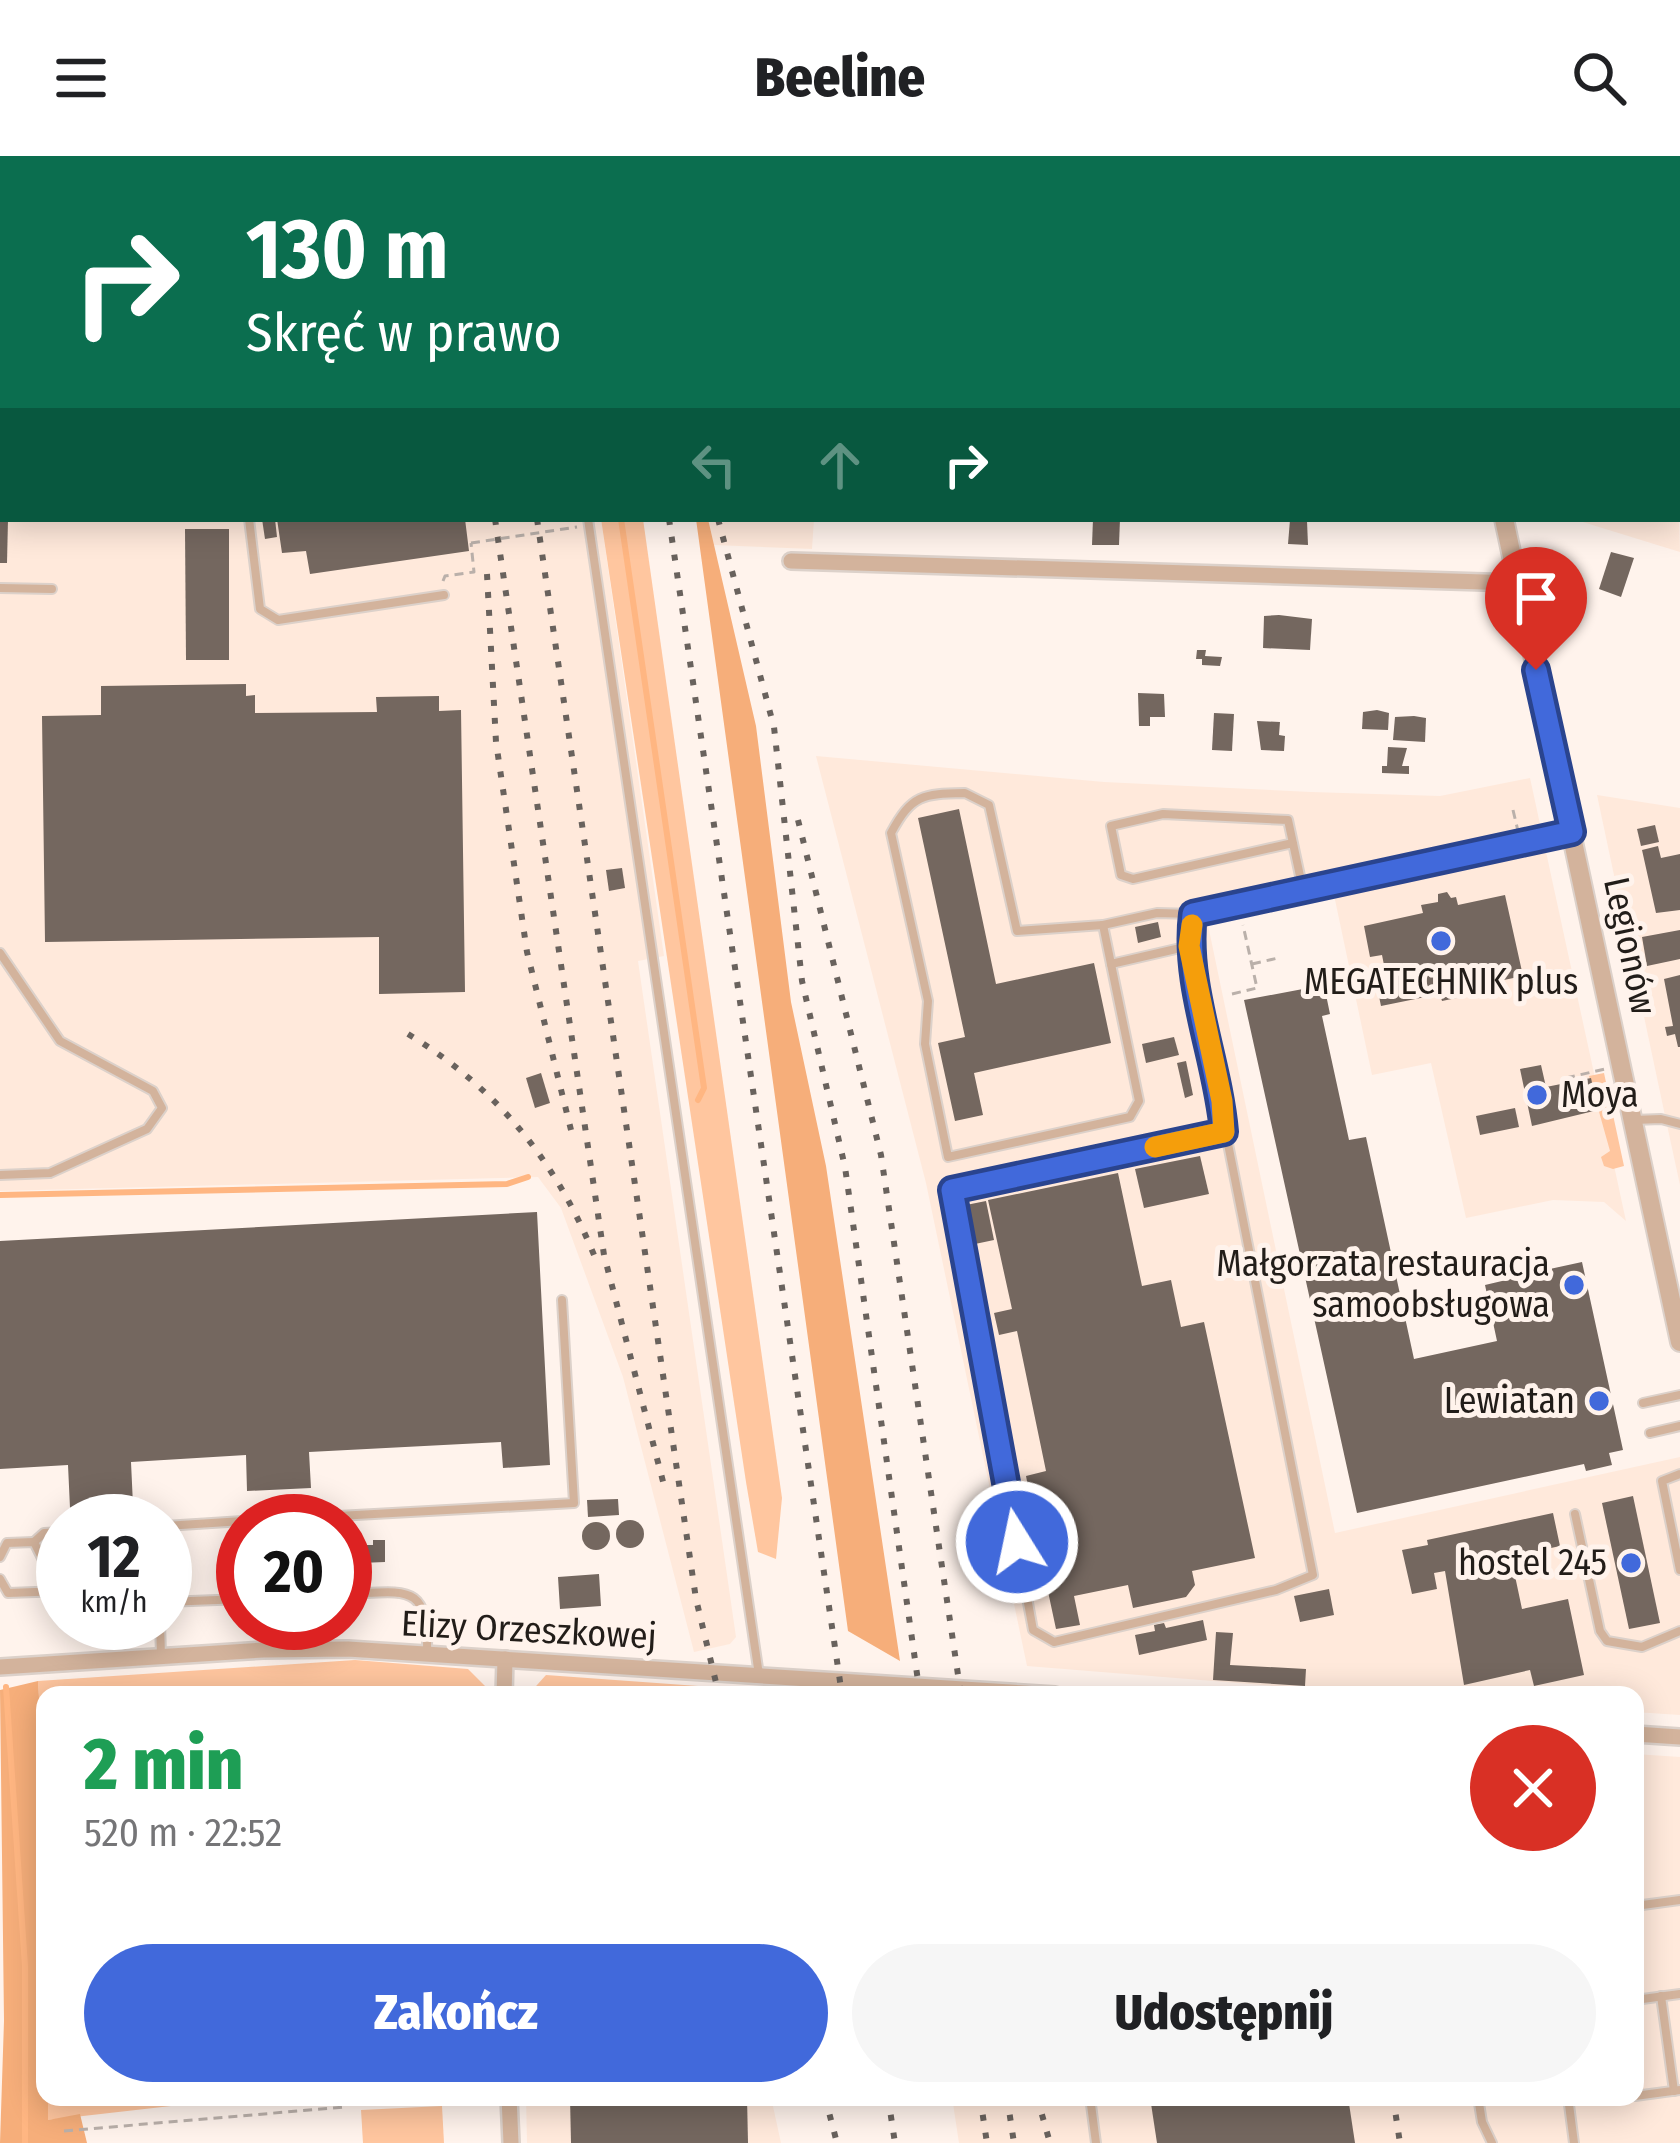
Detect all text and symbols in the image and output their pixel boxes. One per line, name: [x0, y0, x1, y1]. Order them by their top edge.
icon: menu: [48, 45, 114, 111]
icon: search: [1566, 45, 1632, 111]
text: Beeline: [755, 46, 925, 110]
text: 130 m: [246, 199, 449, 300]
icon: right: [48, 204, 204, 360]
text: Skręć w prawo: [246, 301, 562, 365]
icon: left: [681, 432, 747, 498]
icon: ahead: [807, 432, 873, 498]
icon: right: [933, 432, 999, 498]
pin: [1485, 547, 1587, 670]
icon: arrive: [1503, 565, 1569, 631]
street label: Legionów: [1594, 873, 1666, 1019]
marker: MEGATECHNIK plus: [1428, 928, 1454, 954]
place label: MEGATECHNIK plus: [1304, 960, 1578, 1004]
place label: Moya: [1561, 1073, 1639, 1117]
marker: Moya: [1524, 1082, 1550, 1108]
place label: Małgorzata restauracja samoobsługowa: [1216, 1242, 1550, 1327]
marker: Małgorzata restauracja samoobsługowa: [1561, 1272, 1587, 1298]
place label: Lewiatan: [1444, 1379, 1575, 1423]
marker: Lewiatan: [1586, 1388, 1612, 1414]
position arrow: [954, 1479, 1080, 1605]
speed limit sign: 20: [216, 1494, 372, 1650]
text: 12: [87, 1521, 141, 1593]
place label: hostel 245: [1458, 1541, 1607, 1585]
marker: hostel 245: [1618, 1550, 1644, 1576]
text: km/h: [81, 1584, 147, 1620]
street label: Elizy Orzeszkowej: [400, 1601, 658, 1659]
text: 2 min: [84, 1722, 243, 1808]
button: close: [1470, 1725, 1596, 1851]
text: 520 m · 22:52: [84, 1810, 282, 1856]
button: Zakończ: [84, 1944, 828, 2082]
button: Udostępnij: [852, 1944, 1596, 2082]

